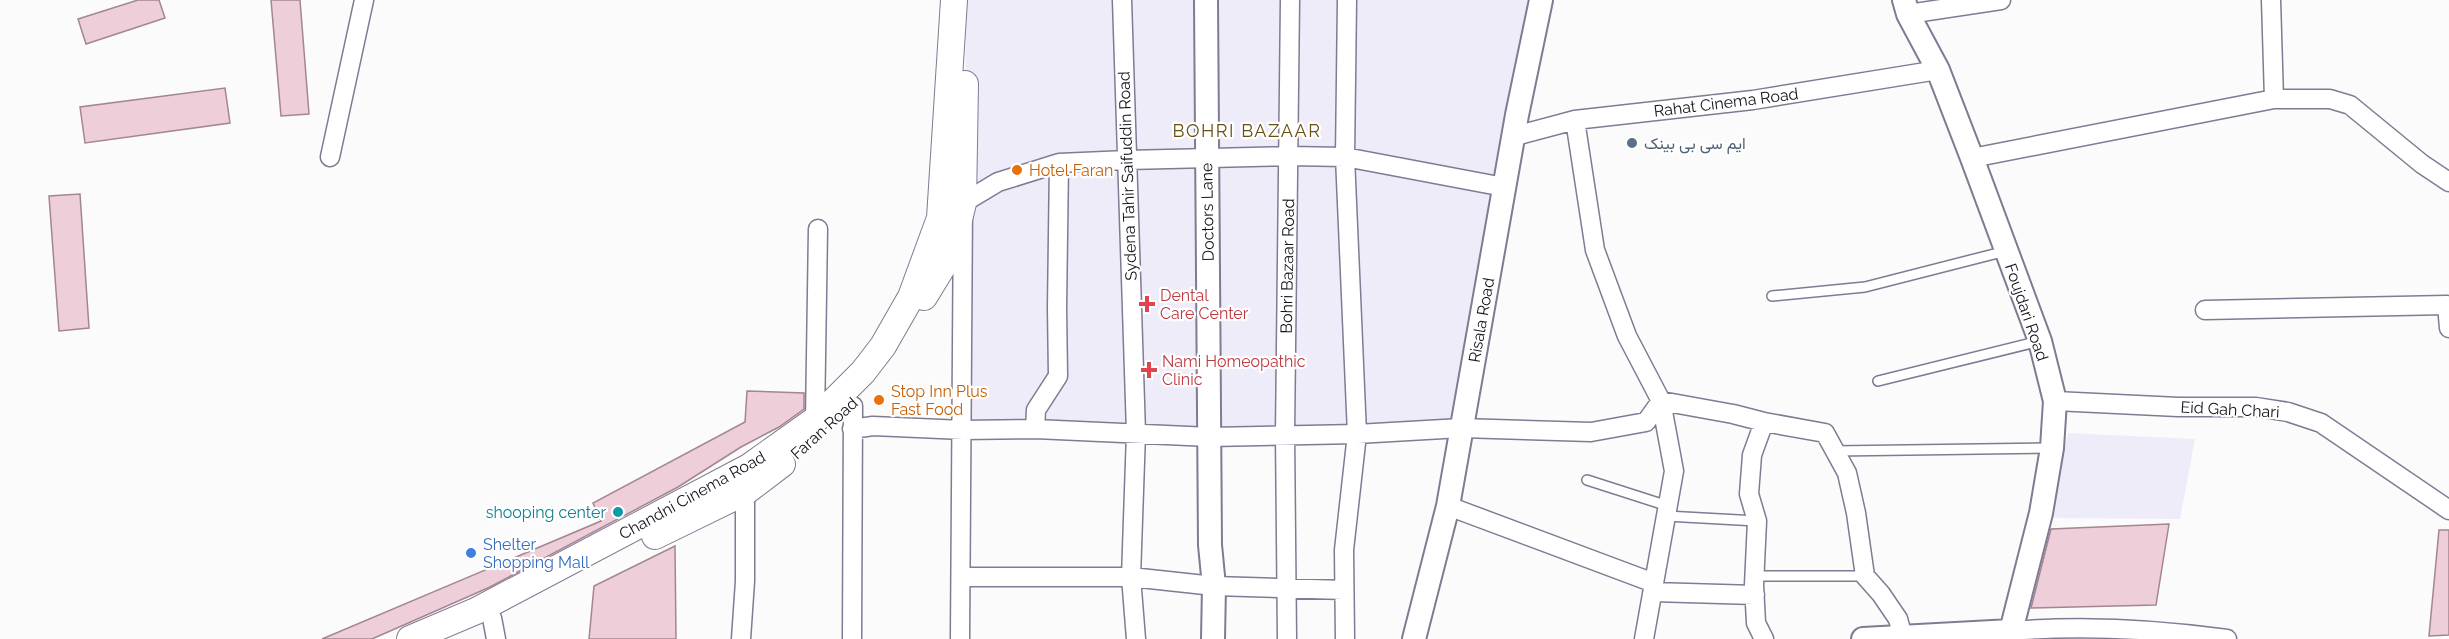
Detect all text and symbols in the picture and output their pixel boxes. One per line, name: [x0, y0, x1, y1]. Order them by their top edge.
street label: Sydena Tahir Saifuddin Road: [1114, 71, 1141, 281]
street label: Rahat Cinema Road: [1653, 84, 1799, 121]
district label: BOHRI BAZAAR: [1173, 120, 1321, 141]
place label: ایم سی بی بینک: [1644, 134, 1746, 154]
marker: ایم سی بی بینک: [1625, 136, 1639, 150]
place label: Hotel Faran: [1029, 161, 1113, 180]
street label: Doctors Lane: [1197, 162, 1218, 261]
marker: Hotel Faran: [1010, 163, 1024, 177]
street label: Bohri Bazaar Road: [1277, 198, 1298, 334]
street label: Foujdari Road: [2001, 261, 2052, 363]
street label: Risala Road: [1465, 276, 1498, 364]
place label: Dental Care Center: [1160, 286, 1249, 323]
marker: Dental Care Center: [1138, 295, 1156, 313]
place label: Nami Homeopathic Clinic: [1162, 352, 1306, 389]
marker: Nami Homeopathic Clinic: [1140, 361, 1158, 379]
place label: Stop Inn Plus Fast Food: [891, 382, 988, 419]
street label: Faran Road: [787, 393, 862, 463]
marker: Stop Inn Plus Fast Food: [872, 393, 886, 407]
street label: Eid Gah Chari: [2180, 397, 2280, 422]
street label: Chandni Cinema Road: [616, 447, 769, 544]
place label: shooping center: [486, 503, 606, 522]
marker: shooping center: [611, 505, 625, 519]
place label: Shelter Shopping Mall: [483, 535, 590, 572]
marker: Shelter Shopping Mall: [464, 546, 478, 560]

